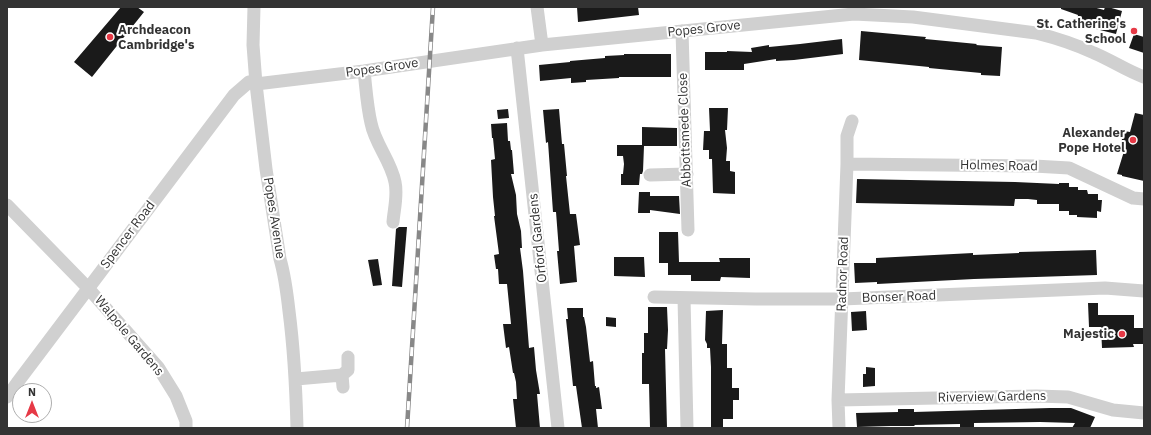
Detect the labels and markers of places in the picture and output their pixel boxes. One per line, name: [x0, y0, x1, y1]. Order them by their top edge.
place label: St. Catherine's School: [1036, 16, 1126, 47]
place label: Archdeacon Cambridge's: [118, 22, 194, 53]
marker: St. Catherine's School: [1129, 26, 1139, 36]
marker: Archdeacon Cambridge's: [105, 32, 115, 42]
place label: Alexander Pope Hotel: [1058, 125, 1125, 156]
marker: Alexander Pope Hotel: [1128, 135, 1138, 145]
place label: Majestic: [1063, 326, 1114, 342]
marker: Majestic: [1117, 329, 1127, 339]

